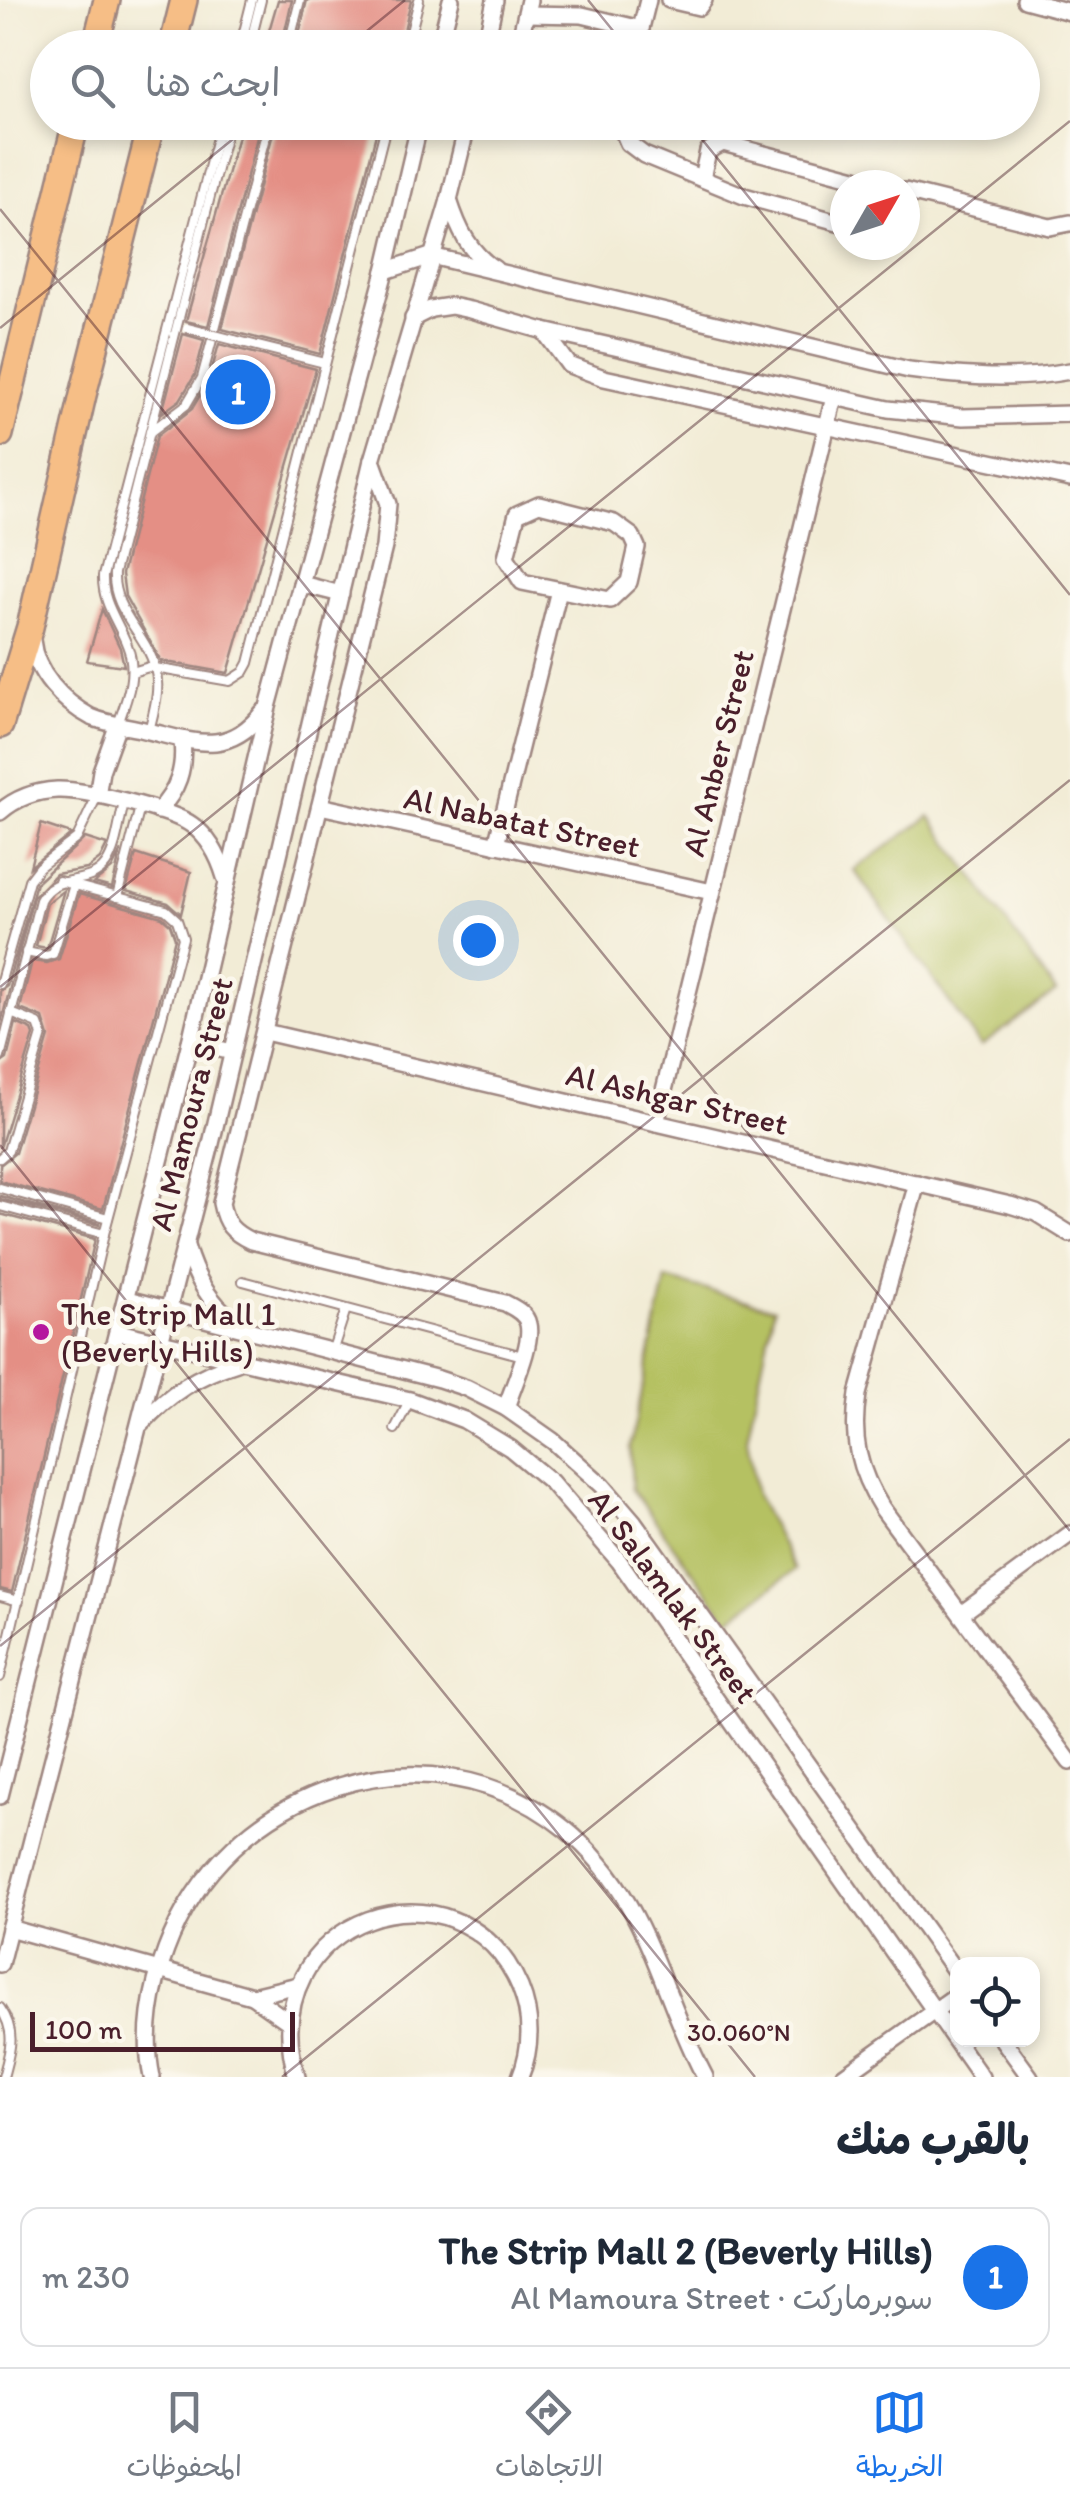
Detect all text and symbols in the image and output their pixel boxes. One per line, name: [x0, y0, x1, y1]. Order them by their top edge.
search box: [30, 30, 1040, 140]
icon: search: [65, 58, 120, 113]
text: ابحث هنا: [145, 60, 281, 106]
north arrow: [830, 170, 920, 260]
pin: 1: [206, 354, 270, 430]
street label: Al Anber Street: [674, 646, 762, 860]
street label: Al Nabatat Street: [400, 778, 644, 866]
your location: [453, 915, 504, 966]
street label: Al Mamoura Street: [141, 973, 241, 1235]
street label: Al Ashgar Street: [563, 1055, 791, 1143]
place label: The Strip Mall 1 (Beverly Hills): [61, 1295, 275, 1370]
marker: The Strip Mall 1 (Beverly Hills): [30, 1321, 52, 1343]
street label: Al Salamlak Street: [580, 1482, 766, 1710]
map controls: [950, 1957, 1040, 2047]
button: locate: [950, 1957, 1040, 2047]
scale bar: [30, 2007, 295, 2052]
text: 100 m: [45, 2012, 122, 2046]
text: 30.060°N: [687, 2017, 791, 2047]
text: بالقرب منك: [836, 2114, 1030, 2165]
text: The Strip Mall 2 (Beverly Hills): [439, 2228, 933, 2274]
text: 230 m: [42, 2258, 130, 2296]
text: 1: [988, 2258, 1003, 2296]
text: سوبرماركت · Al Mamoura Street: [511, 2279, 933, 2317]
tab: المحفوظات: [127, 2385, 242, 2491]
tab: الاتجاهات: [495, 2385, 603, 2491]
tab: الخريطة: [856, 2385, 943, 2491]

